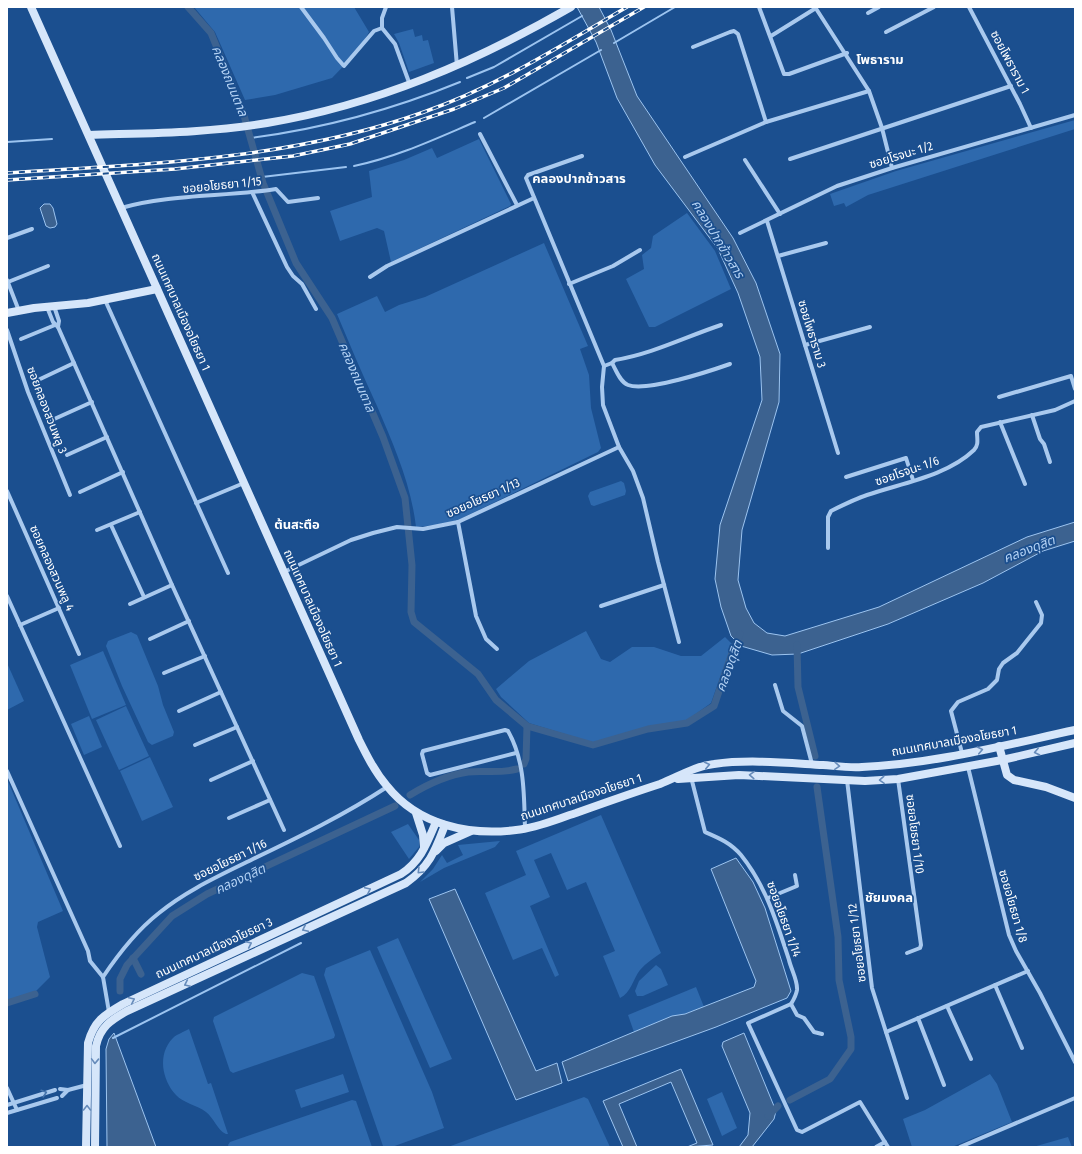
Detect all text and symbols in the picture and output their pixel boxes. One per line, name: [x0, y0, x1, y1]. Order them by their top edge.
street label: ซอยโพธาราม 1: [988, 28, 1032, 96]
water label: คลองถนนตาล: [209, 44, 251, 119]
district label: โพธาราม: [856, 52, 904, 67]
street label: ซอยโรจนะ 1/2: [867, 139, 935, 171]
district label: คลองปากข้าวสาร: [532, 171, 626, 186]
street label: ซอยอโยธยา 1/15: [182, 174, 263, 196]
water label: คลองปากข้าวสาร: [689, 197, 748, 282]
street label: ถนนเทศบาลเมืองอโยธยา 1: [149, 251, 213, 373]
street label: ซอยโพธาราม 3: [795, 298, 829, 370]
water label: คลองถนนตาล: [336, 340, 379, 415]
street label: ซอยคลองสวนพลู 3: [24, 365, 70, 455]
street label: ซอยโรจนะ 1/6: [873, 454, 941, 488]
street label: ซอยอโยธยา 1/13: [444, 476, 522, 520]
district label: ต้นสะตือ: [274, 517, 320, 532]
street label: ซอยคลองสวนพลู 4: [27, 523, 77, 613]
water label: คลองดุสิต: [1001, 532, 1058, 567]
street label: ถนนเทศบาลเมืองอโยธยา 1: [281, 547, 345, 669]
water label: คลองดุสิต: [713, 638, 746, 694]
street label: ถนนเทศบาลเมืองอโยธยา 1: [890, 723, 1018, 759]
one-way arrow: [976, 746, 983, 754]
one-way arrow: [1034, 747, 1040, 755]
one-way arrow: [704, 762, 711, 770]
one-way arrow: [834, 762, 840, 771]
street label: ถนนเทศบาลเมืองอโยธยา 1: [518, 771, 644, 823]
one-way arrow: [749, 771, 755, 780]
one-way arrow: [879, 776, 885, 784]
street label: ซอยอโยธยา 1/10: [903, 793, 927, 875]
street label: ซอยอโยธยา 1/16: [191, 836, 269, 884]
water label: คลองดุสิต: [213, 861, 269, 898]
one-way arrow: [418, 866, 425, 874]
street label: ซอยอโยธยา 1/8: [996, 868, 1030, 944]
street label: ซอยอโยธยา 1/14: [764, 879, 804, 959]
one-way arrow: [363, 887, 371, 895]
district label: ชัยมงคล: [865, 890, 913, 905]
street label: ซอยอโยธยา 1/12: [845, 903, 869, 983]
street label: ถนนเทศบาลเมืองอโยธยา 3: [153, 915, 275, 981]
one-way arrow: [301, 924, 309, 932]
one-way arrow: [245, 941, 253, 949]
one-way arrow: [183, 979, 191, 987]
one-way arrow: [128, 997, 135, 1005]
one-way arrow: [91, 1058, 99, 1064]
one-way arrow: [40, 1089, 47, 1098]
one-way arrow: [83, 1105, 91, 1111]

